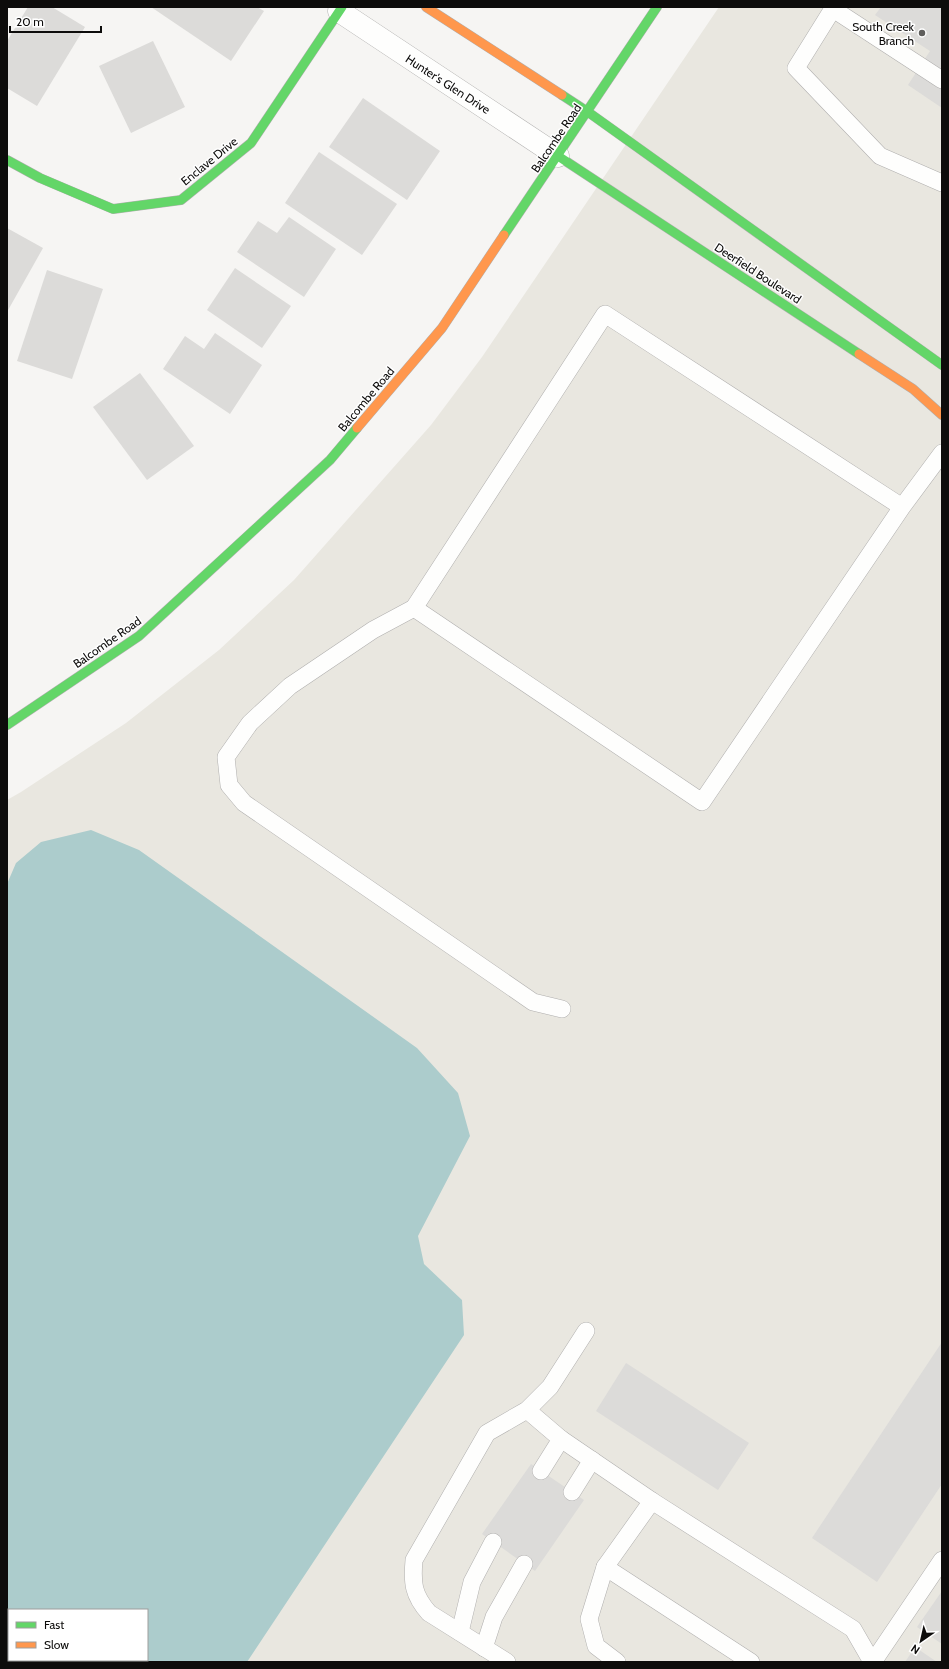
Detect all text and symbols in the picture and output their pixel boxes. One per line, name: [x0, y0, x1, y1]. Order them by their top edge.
scale bar: [10, 8, 101, 34]
text: 20 m: [16, 14, 44, 29]
place label: South Creek Branch: [852, 19, 915, 48]
marker: South Creek Branch: [917, 28, 927, 38]
street label: Hunter's Glen Drive: [403, 51, 493, 117]
street label: Balcombe Road: [527, 101, 585, 175]
street label: Enclave Drive: [178, 134, 240, 188]
street label: Deerfield Boulevard: [712, 239, 804, 307]
street label: Balcombe Road: [335, 364, 397, 434]
street label: Balcombe Road: [70, 613, 144, 671]
legend: [8, 1609, 148, 1661]
text: Fast: [44, 1617, 64, 1632]
north arrow: [901, 1621, 941, 1661]
text: Slow: [44, 1637, 69, 1652]
text: N: [908, 1641, 923, 1657]

